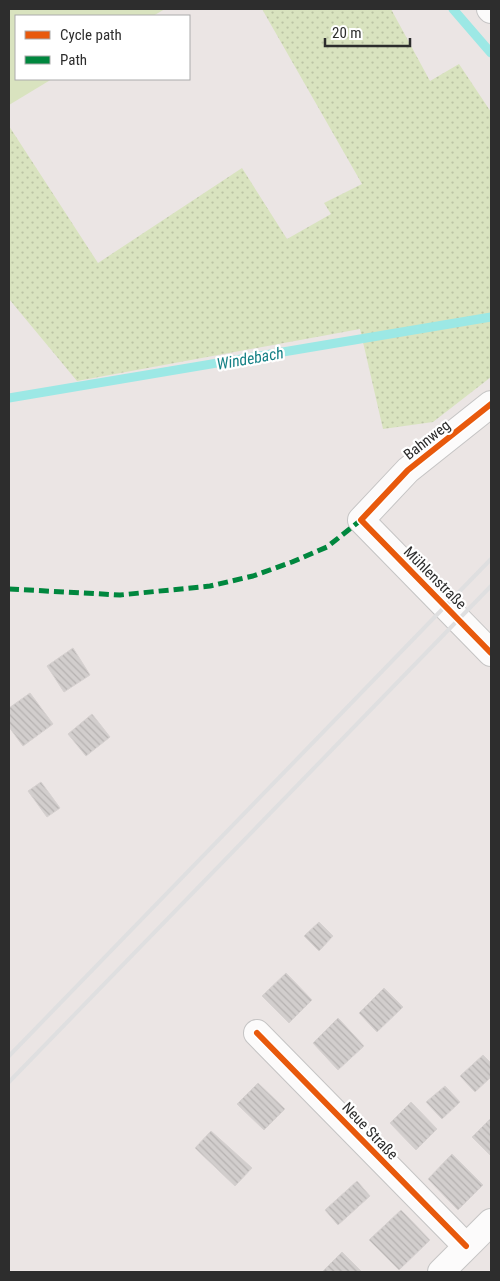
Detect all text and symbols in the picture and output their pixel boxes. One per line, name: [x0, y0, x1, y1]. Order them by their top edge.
legend: [15, 15, 190, 80]
scale bar: [325, 15, 410, 47]
text: 20 m: [332, 24, 362, 42]
text: Cycle path: [60, 26, 122, 44]
text: Path: [60, 51, 87, 69]
water label: Windebach: [215, 343, 285, 374]
street label: Bahnweg: [400, 416, 454, 464]
street label: Mühlenstraße: [400, 543, 470, 613]
street label: Neue Straße: [338, 1099, 402, 1163]

